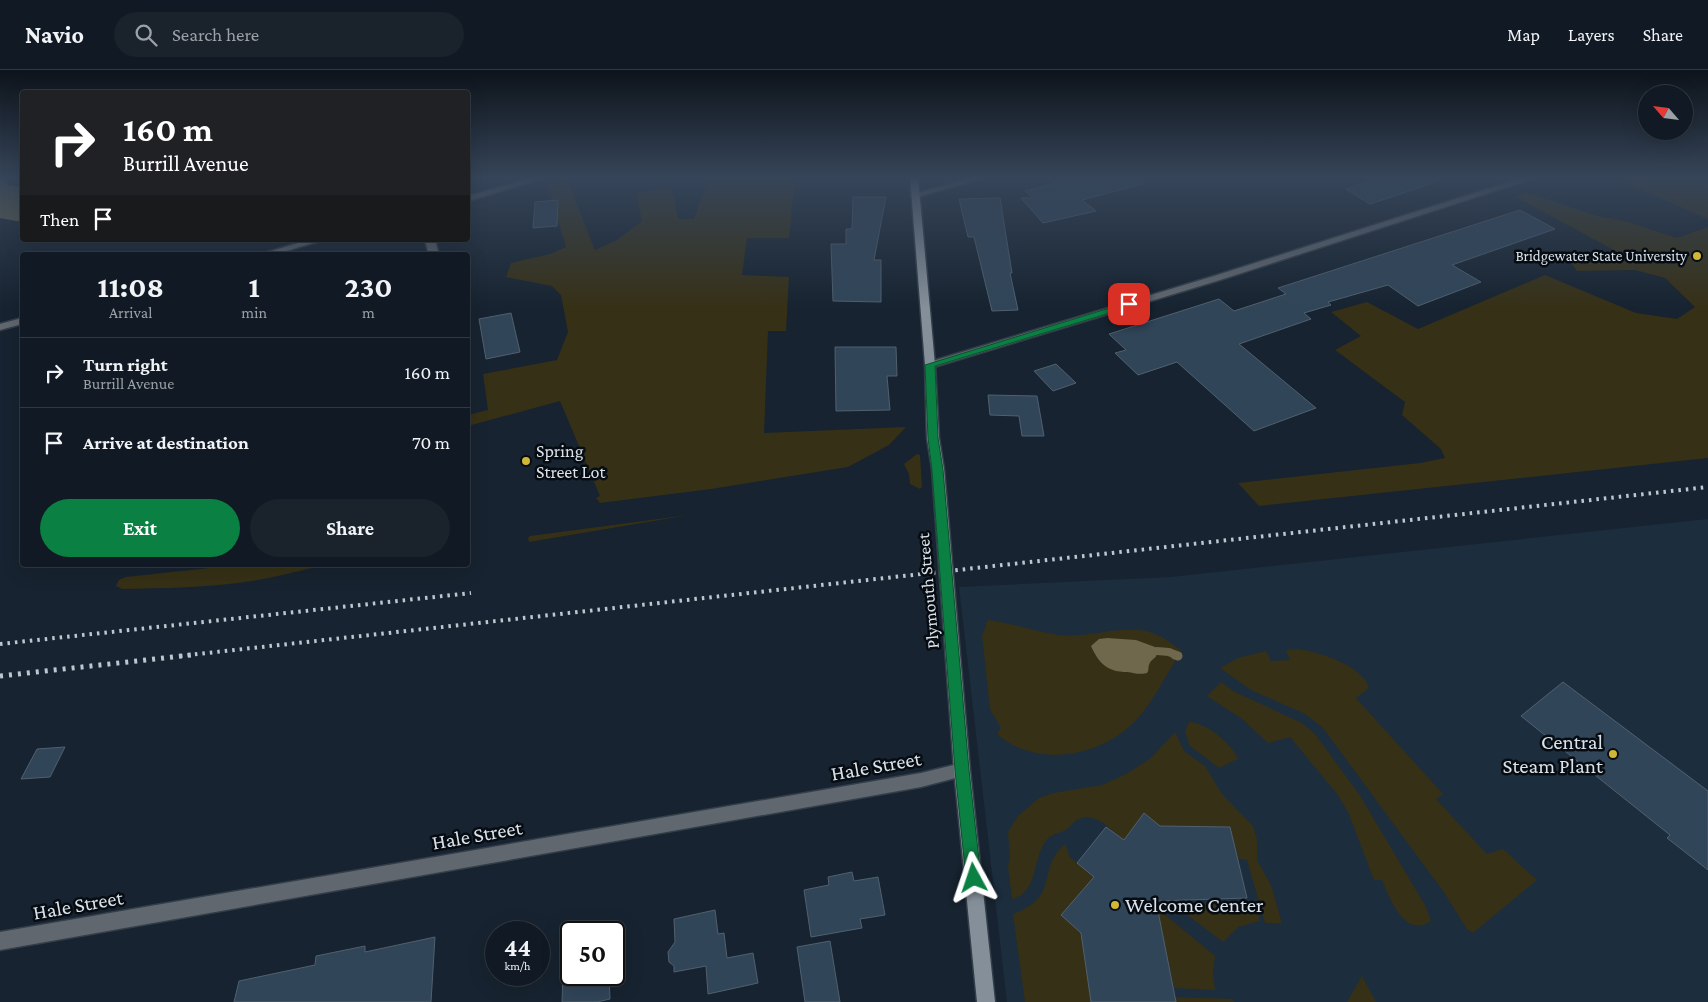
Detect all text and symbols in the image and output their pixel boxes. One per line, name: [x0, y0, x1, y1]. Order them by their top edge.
search box: [114, 12, 464, 57]
text: Navio: [25, 21, 84, 48]
icon: search: [132, 21, 160, 49]
text: Search here: [172, 24, 259, 45]
text: Map: [1507, 25, 1540, 45]
text: Layers: [1568, 25, 1615, 45]
text: Share: [1643, 25, 1683, 45]
north arrow: [1638, 85, 1692, 140]
map controls: [1638, 85, 1693, 140]
icon: right: [40, 110, 105, 175]
text: 160 m: [123, 110, 213, 149]
text: Burrill Avenue: [123, 151, 249, 176]
icon: arrive: [89, 205, 117, 233]
text: Then: [40, 209, 79, 230]
place label: Bridgewater State University: [1515, 248, 1687, 265]
marker: Bridgewater State University: [1691, 250, 1703, 262]
text: 11:08: [97, 270, 164, 303]
text: 1: [249, 270, 260, 303]
text: 230: [344, 270, 393, 303]
pin: [1108, 283, 1150, 325]
icon: arrive: [1115, 290, 1143, 318]
text: Arrival: [109, 304, 152, 321]
text: min: [241, 304, 267, 321]
text: m: [362, 304, 375, 321]
text: Turn right: [83, 354, 168, 375]
icon: right: [40, 359, 68, 387]
text: 160 m: [404, 362, 450, 383]
text: Burrill Avenue: [83, 375, 174, 392]
icon: arrive: [40, 429, 68, 457]
text: Arrive at destination: [83, 432, 249, 453]
text: 70 m: [412, 432, 450, 453]
place label: Spring Street Lot: [536, 441, 606, 482]
marker: Spring Street Lot: [520, 455, 532, 467]
button: Exit: [40, 499, 240, 557]
button: Share: [250, 499, 450, 557]
street label: Plymouth Street: [913, 531, 943, 650]
place label: Central Steam Plant: [1503, 730, 1604, 778]
street label: Hale Street: [829, 746, 924, 786]
marker: Central Steam Plant: [1607, 748, 1619, 760]
street label: Hale Street: [430, 815, 525, 855]
position arrow: [947, 851, 999, 903]
street label: Hale Street: [31, 885, 126, 925]
place label: Welcome Center: [1125, 893, 1264, 917]
marker: Welcome Center: [1109, 899, 1121, 911]
speed limit sign: 50: [560, 921, 625, 986]
text: 44: [504, 934, 531, 961]
text: km/h: [505, 959, 530, 973]

